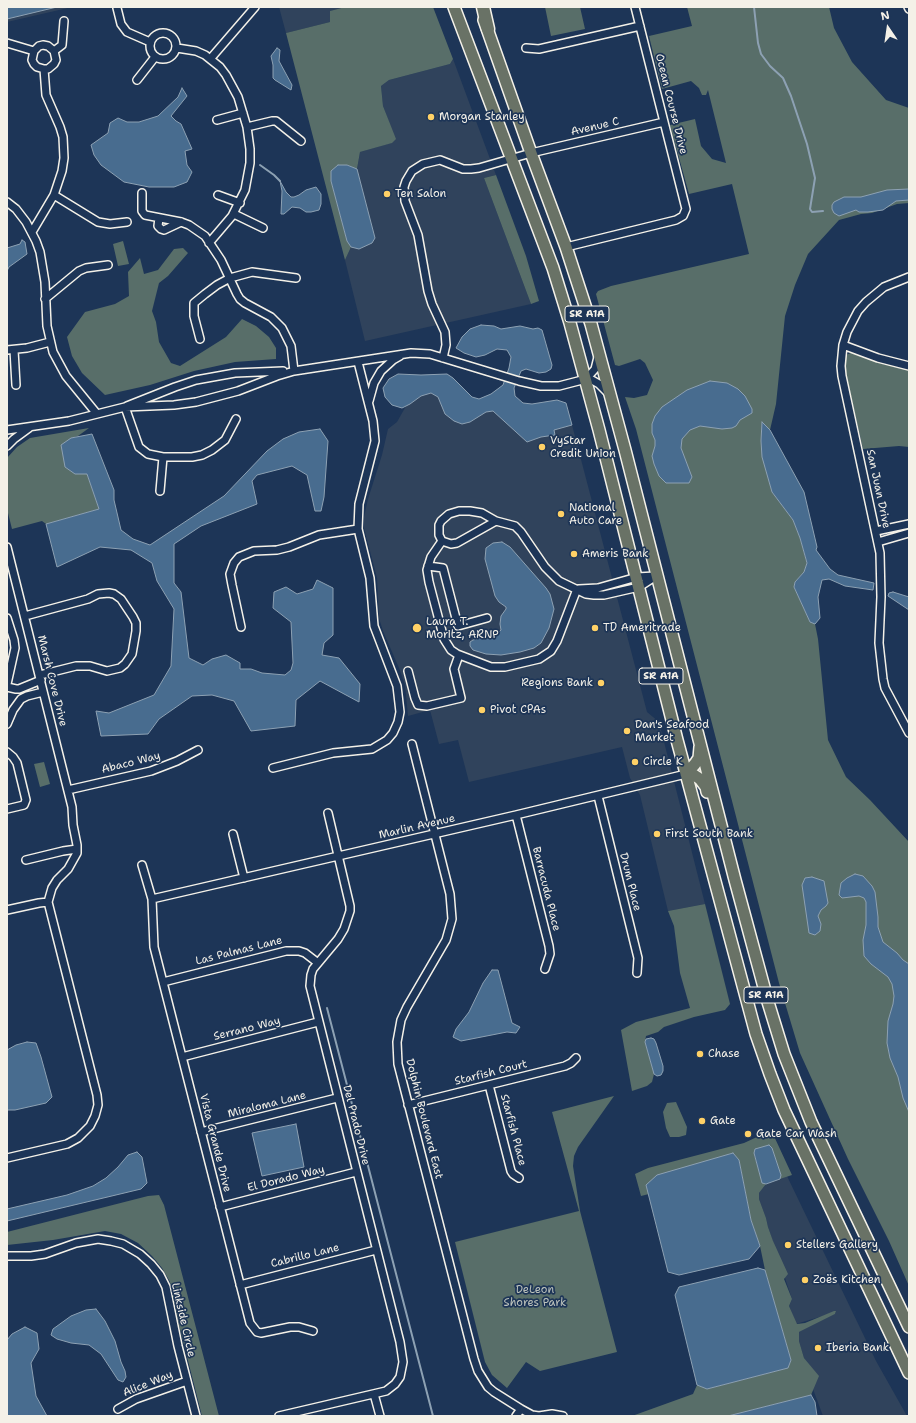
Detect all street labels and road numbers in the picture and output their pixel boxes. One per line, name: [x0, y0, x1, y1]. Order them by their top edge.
street label: Ocean Course Drive: [652, 52, 690, 156]
street label: Avenue C: [570, 115, 620, 139]
road number: SR A1A: [565, 306, 609, 322]
street label: San Juan Drive: [863, 448, 893, 530]
street label: Marsh Cove Drive: [34, 634, 70, 728]
road number: SR A1A: [639, 668, 683, 684]
street label: Abaco Way: [100, 749, 162, 777]
street label: Marlin Avenue: [378, 812, 456, 842]
street label: Barracuda Place: [529, 846, 563, 932]
street label: Drum Place: [616, 851, 644, 913]
street label: Las Palmas Lane: [194, 934, 284, 968]
road number: SR A1A: [744, 987, 788, 1003]
street label: Serrano Way: [212, 1014, 282, 1044]
street label: Dolphin Boulevard East: [403, 1057, 445, 1181]
street label: Starfish Court: [453, 1058, 529, 1088]
street label: Del Prado Drive: [340, 1084, 372, 1166]
street label: Miraloma Lane: [226, 1089, 308, 1121]
street label: Vista Grande Drive: [196, 1092, 234, 1194]
street label: Starfish Place: [497, 1093, 529, 1167]
street label: El Dorado Way: [246, 1163, 326, 1195]
street label: Cabrillo Lane: [269, 1241, 341, 1271]
street label: Linkside Circle: [168, 1282, 198, 1358]
street label: Alice Way: [121, 1368, 175, 1400]

